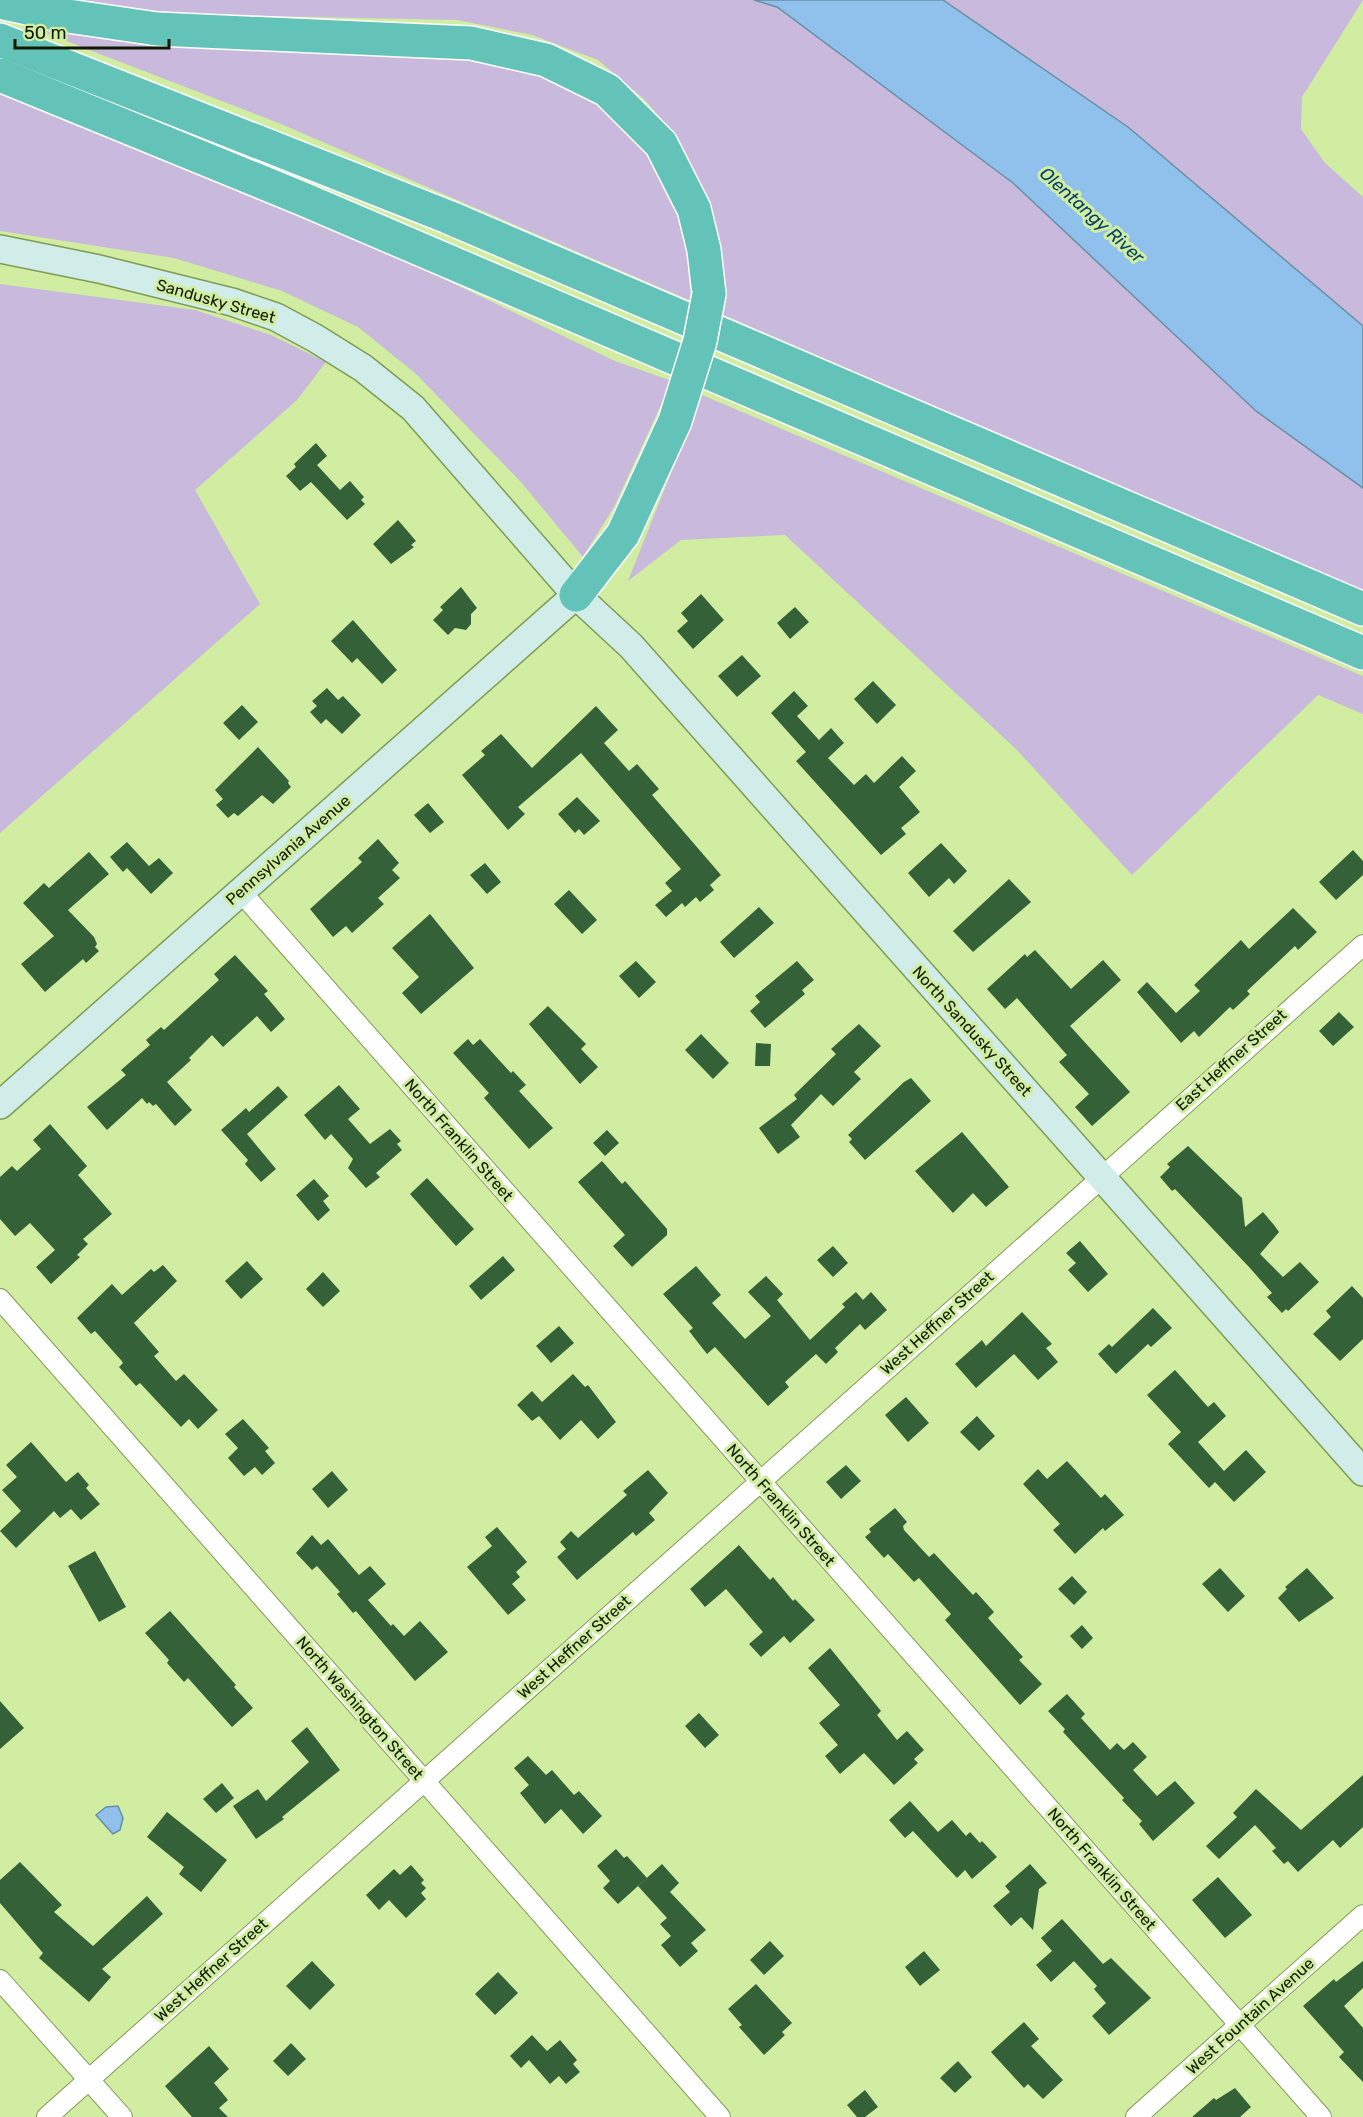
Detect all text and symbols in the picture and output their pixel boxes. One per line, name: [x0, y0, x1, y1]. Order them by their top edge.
scale bar: [15, 12, 170, 50]
text: 50 m: [24, 22, 67, 44]
water label: Olentangy River: [1035, 162, 1150, 268]
street label: Sandusky Street: [154, 275, 278, 327]
street label: Pennsylvania Avenue: [222, 791, 354, 909]
street label: North Sandusky Street: [908, 962, 1036, 1100]
street label: East Heffner Street: [1172, 1005, 1290, 1115]
street label: North Franklin Street: [401, 1075, 517, 1205]
street label: West Heffner Street: [877, 1267, 997, 1379]
street label: North Franklin Street: [723, 1440, 839, 1570]
street label: West Heffner Street: [514, 1591, 634, 1703]
street label: North Washington Street: [293, 1632, 427, 1784]
street label: North Franklin Street: [1044, 1804, 1160, 1934]
street label: West Heffner Street: [151, 1914, 271, 2026]
street label: West Fountain Avenue: [1182, 1954, 1318, 2078]

